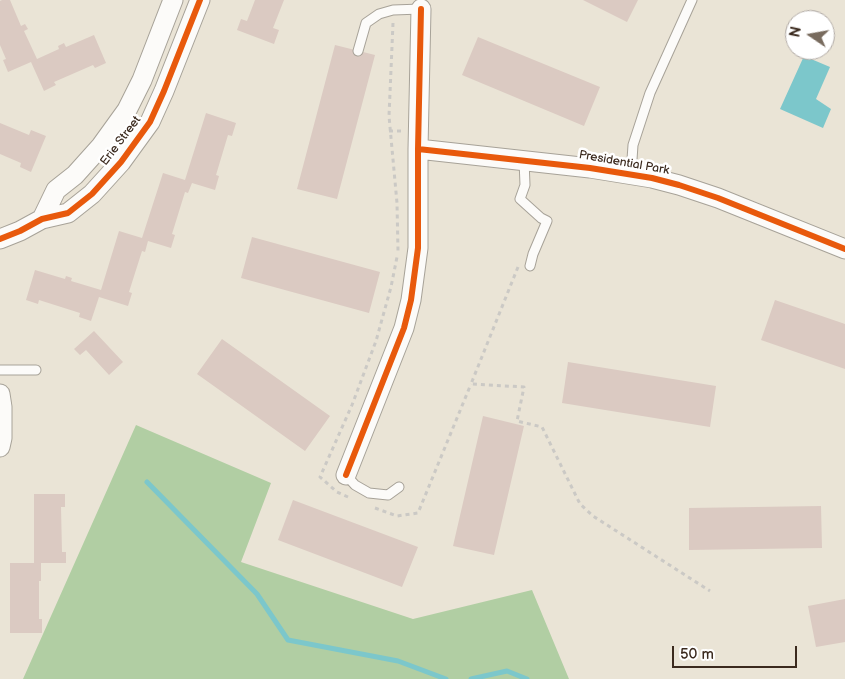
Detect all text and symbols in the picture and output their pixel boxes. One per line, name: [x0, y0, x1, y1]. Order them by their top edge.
north arrow: [785, 10, 835, 60]
text: N: [786, 25, 805, 39]
street label: Erie Street: [98, 113, 144, 169]
street label: Presidential Park: [578, 148, 670, 178]
scale bar: [675, 636, 800, 668]
text: 50 m: [680, 645, 714, 664]

